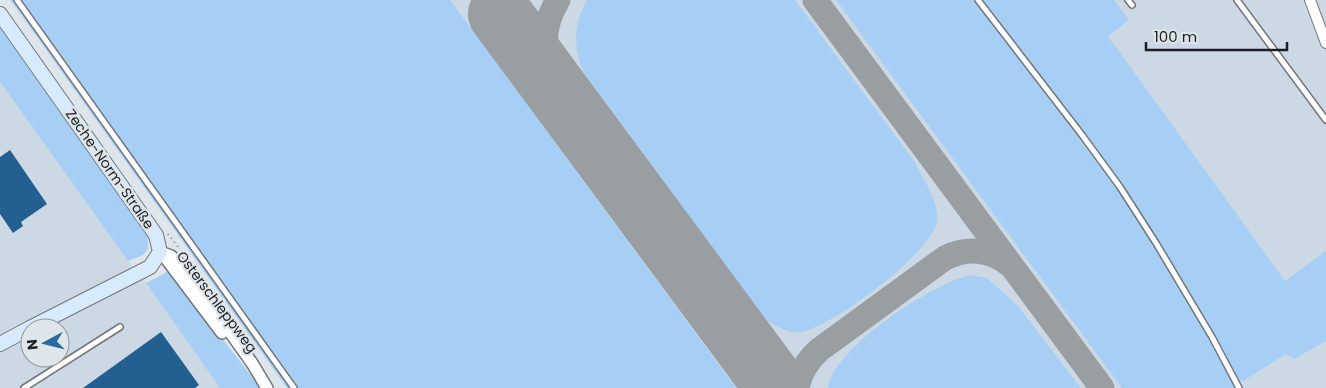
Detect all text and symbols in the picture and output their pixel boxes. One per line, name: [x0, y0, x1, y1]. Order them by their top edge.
scale bar: [1146, 20, 1287, 52]
text: 100 m: [1154, 26, 1197, 47]
street label: Zeche-Norm-Straße: [61, 105, 159, 233]
street label: Osterschleppweg: [172, 247, 262, 357]
north arrow: [20, 318, 70, 368]
text: N: [22, 338, 43, 351]

